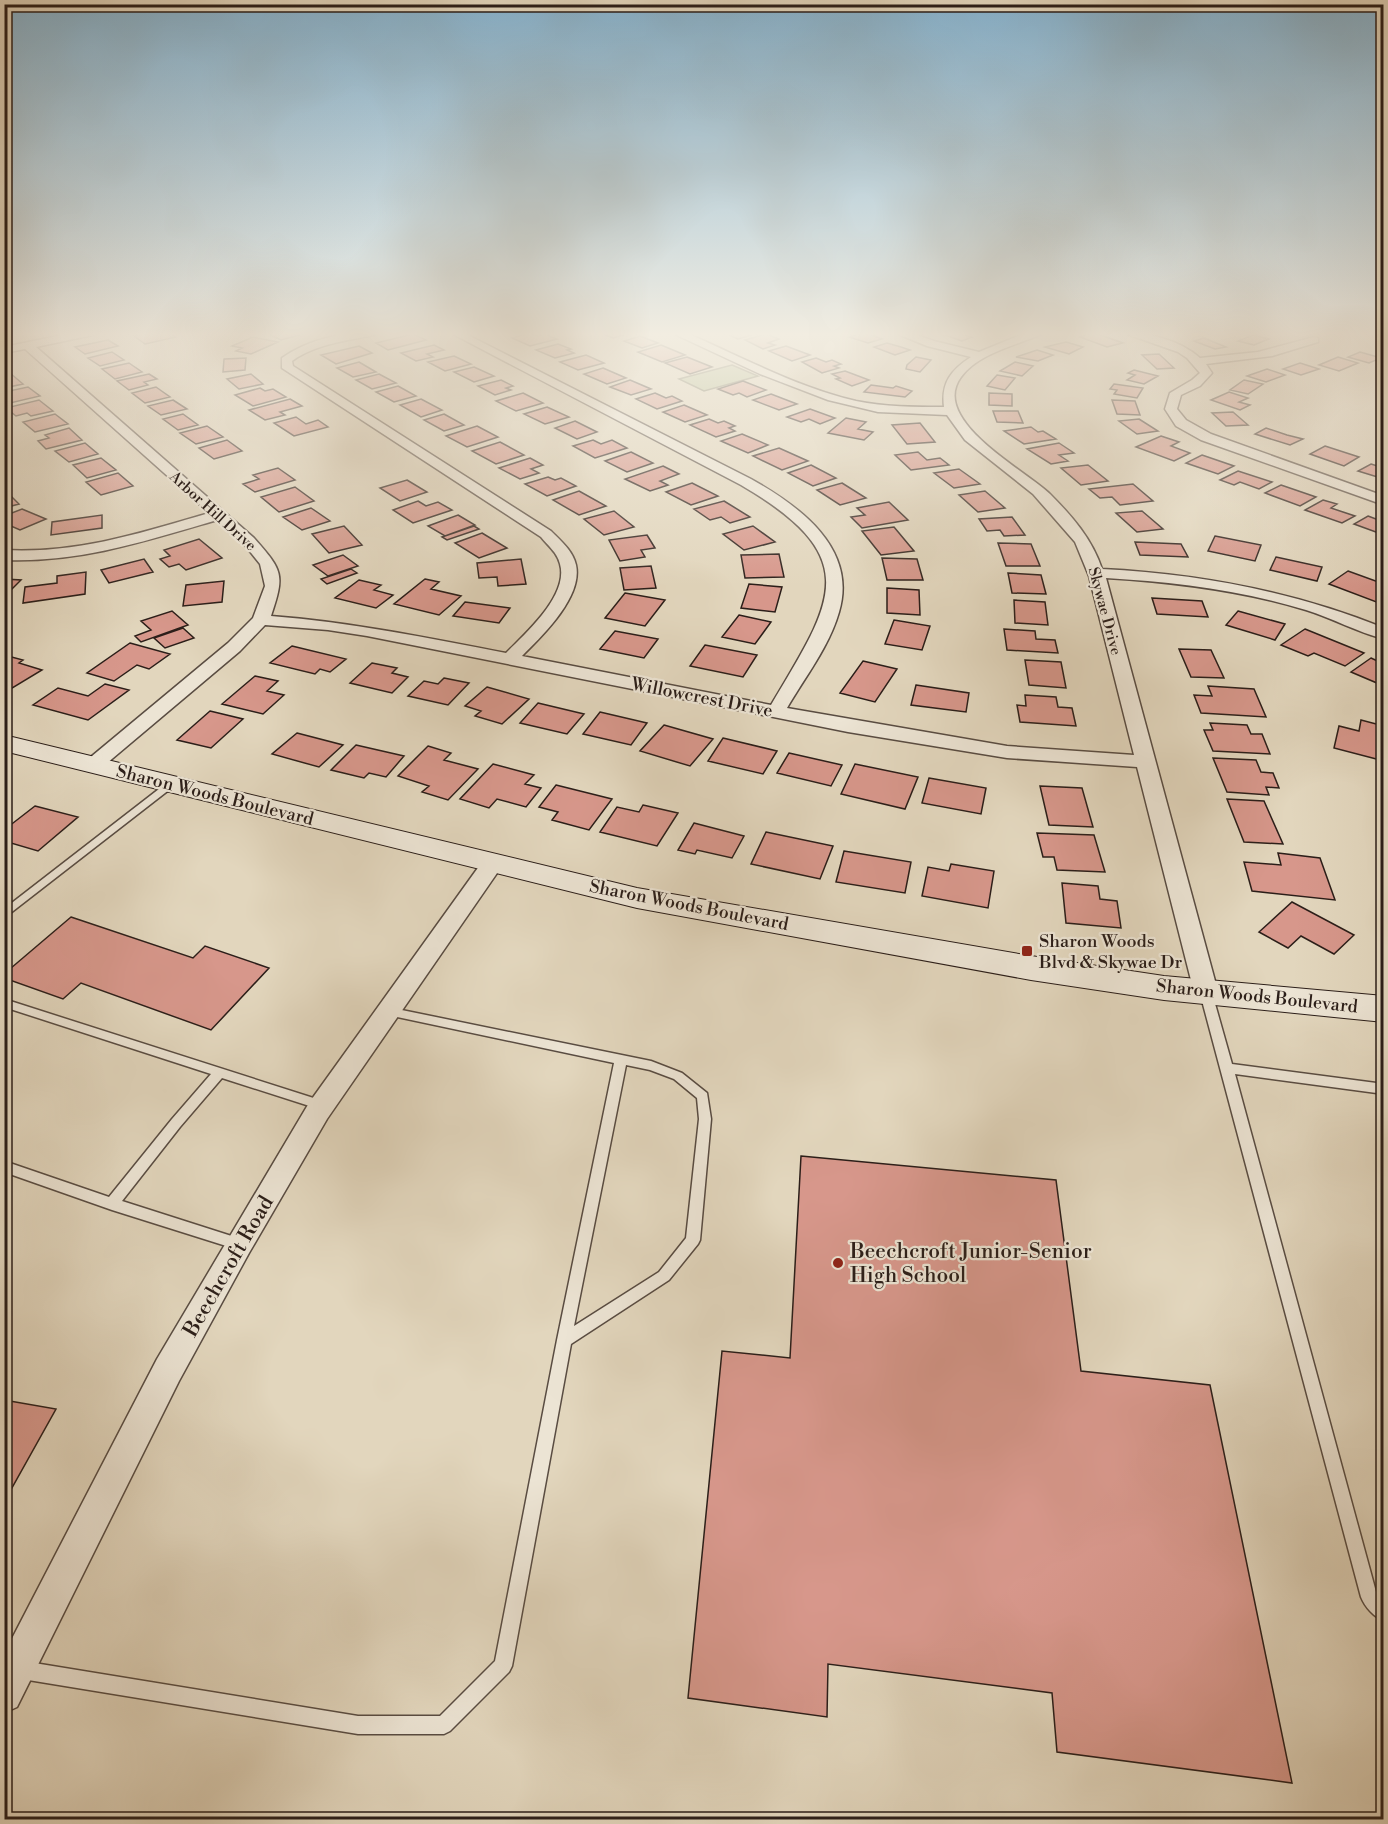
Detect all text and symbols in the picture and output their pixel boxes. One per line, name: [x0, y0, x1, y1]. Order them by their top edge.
street label: Arbor Hill Drive: [165, 467, 260, 555]
street label: Skywae Drive: [1084, 565, 1125, 657]
street label: Willowcrest Drive: [628, 672, 775, 723]
street label: Sharon Woods Boulevard: [114, 760, 317, 831]
street label: Sharon Woods Boulevard: [587, 875, 791, 936]
place label: Sharon Woods Blvd & Skywae Dr: [1038, 930, 1182, 974]
marker: Sharon Woods Blvd & Skywae Dr: [1020, 944, 1034, 958]
street label: Sharon Woods Boulevard: [1155, 974, 1360, 1019]
street label: Beechcroft Road: [177, 1191, 280, 1343]
place label: Beechcroft Junior-Senior High School: [849, 1239, 1092, 1289]
marker: Beechcroft Junior-Senior High School: [831, 1256, 845, 1270]

